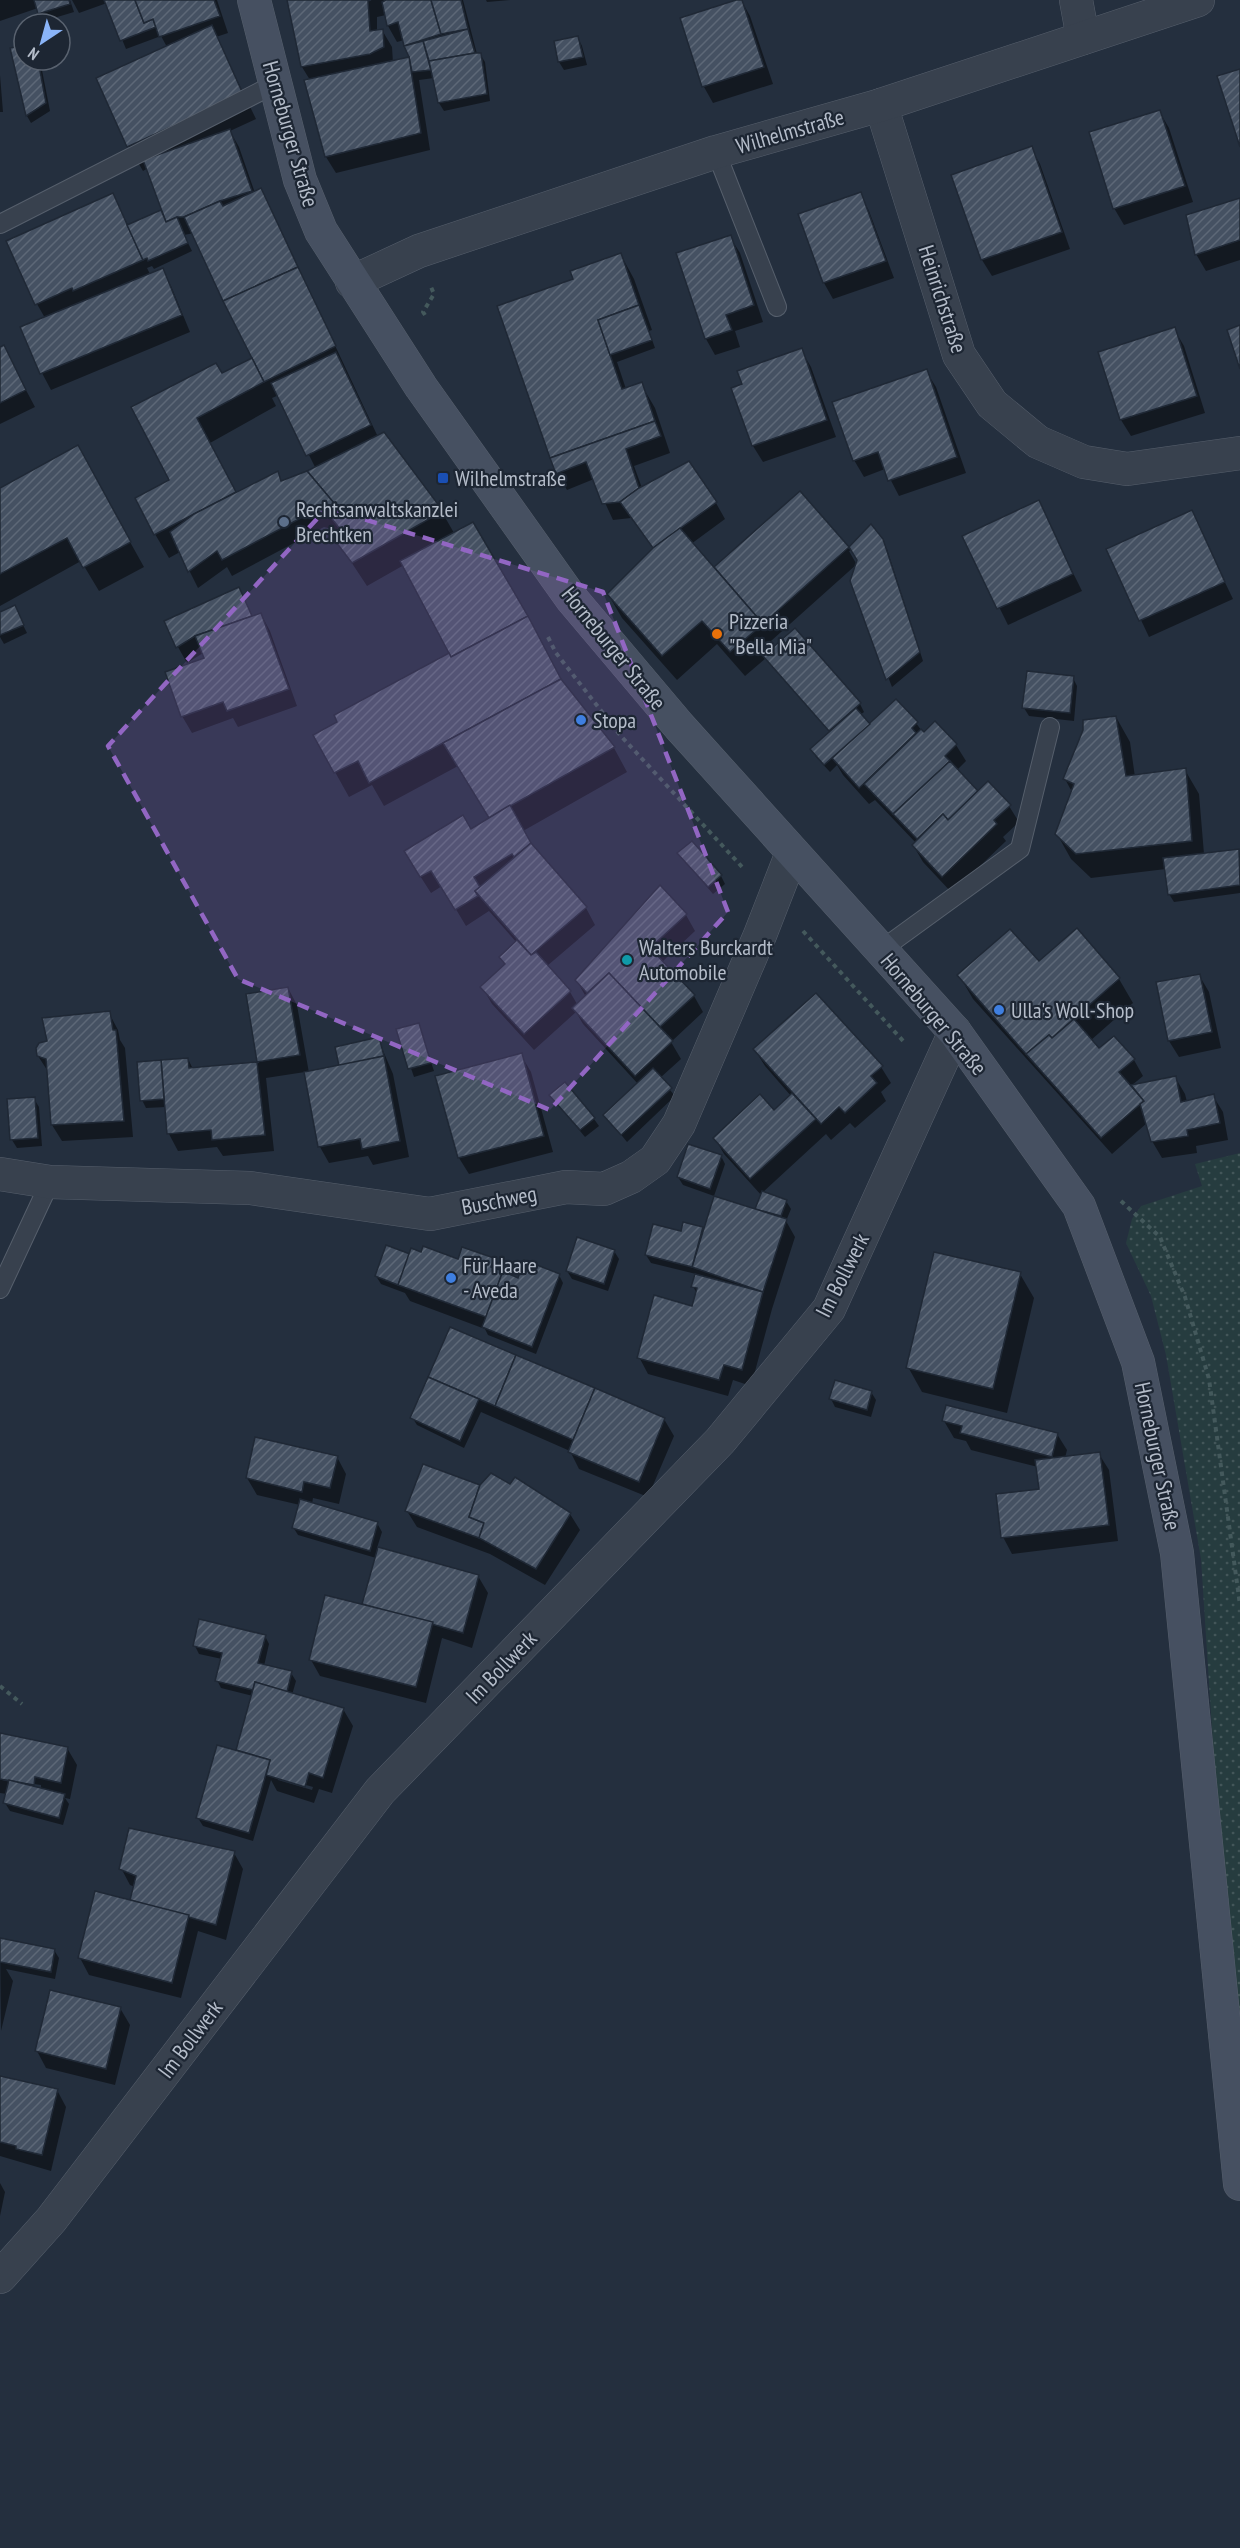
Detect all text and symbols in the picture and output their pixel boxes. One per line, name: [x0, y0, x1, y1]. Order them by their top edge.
north arrow: [12, 12, 72, 72]
text: N: [24, 44, 43, 65]
street label: Horneburger Straße: [257, 58, 325, 210]
street label: Wilhelmstraße: [733, 102, 847, 160]
street label: Heinrichstraße: [912, 242, 974, 356]
place label: Wilhelmstraße: [455, 464, 566, 492]
marker: Wilhelmstraße: [436, 471, 450, 485]
place label: Rechtsanwaltskanzlei Brechtken: [296, 495, 458, 548]
marker: Rechtsanwaltskanzlei Brechtken: [277, 515, 291, 529]
street label: Horneburger Straße: [556, 581, 672, 715]
place label: Pizzeria "Bella Mia": [729, 607, 812, 660]
marker: Pizzeria "Bella Mia": [710, 627, 724, 641]
place label: Stopa: [593, 706, 636, 734]
marker: Stopa: [574, 713, 588, 727]
place label: Walters Burckardt Automobile: [639, 933, 773, 986]
street label: Horneburger Straße: [875, 947, 993, 1081]
marker: Walters Burckardt Automobile: [620, 953, 634, 967]
place label: Ulla's Woll-Shop: [1011, 996, 1134, 1024]
marker: Ulla's Woll-Shop: [992, 1003, 1006, 1017]
street label: Buschweg: [459, 1179, 539, 1221]
street label: Im Bollwerk: [809, 1228, 875, 1322]
place label: Für Haare - Aveda: [463, 1251, 537, 1304]
marker: Für Haare - Aveda: [444, 1271, 458, 1285]
street label: Horneburger Straße: [1129, 1379, 1187, 1533]
street label: Im Bollwerk: [459, 1624, 543, 1709]
street label: Im Bollwerk: [152, 1994, 229, 2084]

